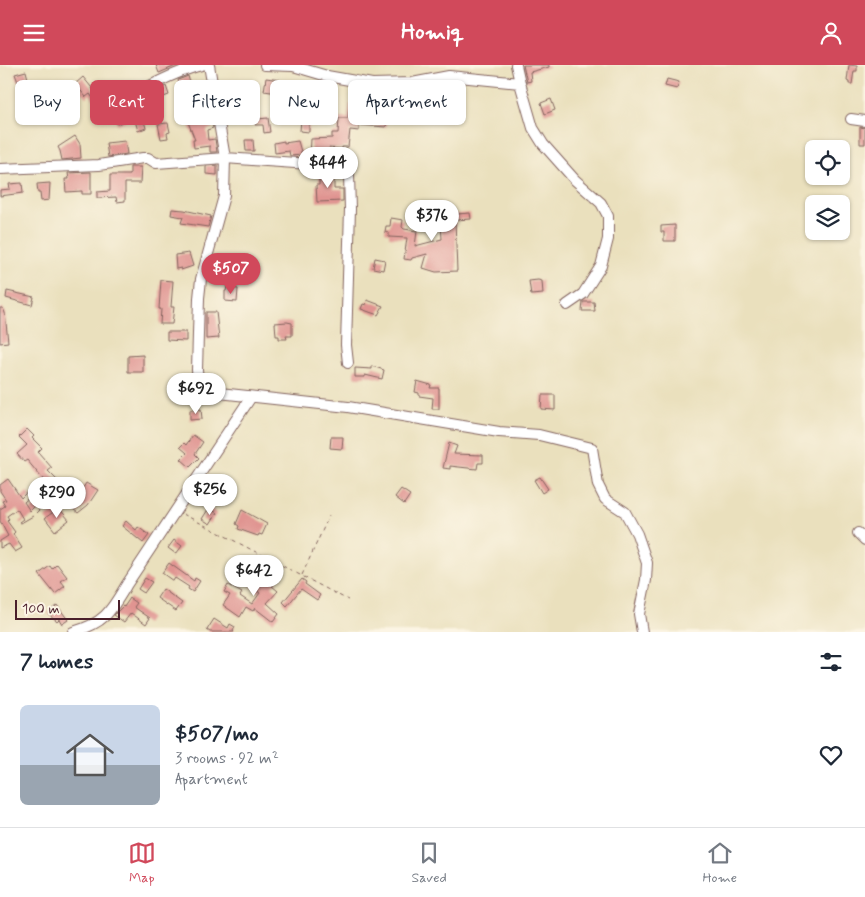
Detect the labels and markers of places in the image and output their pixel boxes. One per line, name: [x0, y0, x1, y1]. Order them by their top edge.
pin: $444: [298, 147, 358, 189]
pin: $376: [402, 199, 462, 242]
pin: $507: [201, 253, 261, 295]
pin: $692: [166, 373, 226, 415]
pin: $256: [180, 473, 240, 516]
pin: $290: [27, 477, 87, 519]
pin: $642: [224, 555, 284, 597]

